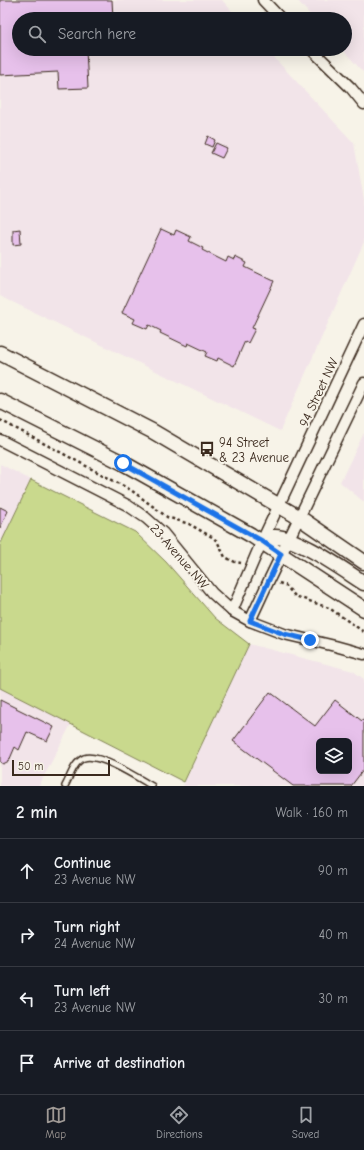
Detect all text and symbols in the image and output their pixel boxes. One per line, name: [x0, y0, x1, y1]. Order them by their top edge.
search box: [12, 12, 352, 56]
icon: search: [26, 23, 48, 45]
text: Search here: [58, 25, 136, 43]
street label: 94 Street NW: [296, 355, 341, 429]
place label: 94 Street & 23 Avenue: [219, 435, 290, 465]
bus stop icon: 94 Street & 23 Avenue: [198, 440, 216, 458]
route start: [114, 454, 132, 472]
street label: 23 Avenue NW: [147, 521, 212, 593]
route end: [301, 631, 319, 649]
map controls: [316, 738, 352, 774]
button: layers: [316, 738, 352, 774]
scale bar: [12, 758, 110, 777]
text: 50 m: [18, 760, 43, 773]
text: 2 min: [16, 803, 57, 822]
text: Walk · 160 m: [276, 805, 348, 820]
text: Continue: [54, 854, 111, 872]
icon: ahead: [16, 860, 38, 882]
text: 90 m: [318, 863, 348, 878]
text: 23 Avenue NW: [54, 872, 135, 887]
text: Turn right: [54, 918, 120, 936]
icon: right: [16, 924, 38, 946]
text: 40 m: [319, 927, 348, 942]
text: 24 Avenue NW: [54, 936, 135, 951]
text: Turn left: [54, 982, 110, 1000]
icon: left: [16, 988, 38, 1010]
text: 30 m: [318, 991, 348, 1006]
text: 23 Avenue NW: [54, 1000, 135, 1015]
icon: arrive: [16, 1052, 38, 1074]
text: Arrive at destination: [54, 1054, 185, 1072]
tab: Map: [45, 1104, 67, 1141]
tab: Directions: [156, 1104, 203, 1141]
tab: Saved: [292, 1104, 319, 1141]

